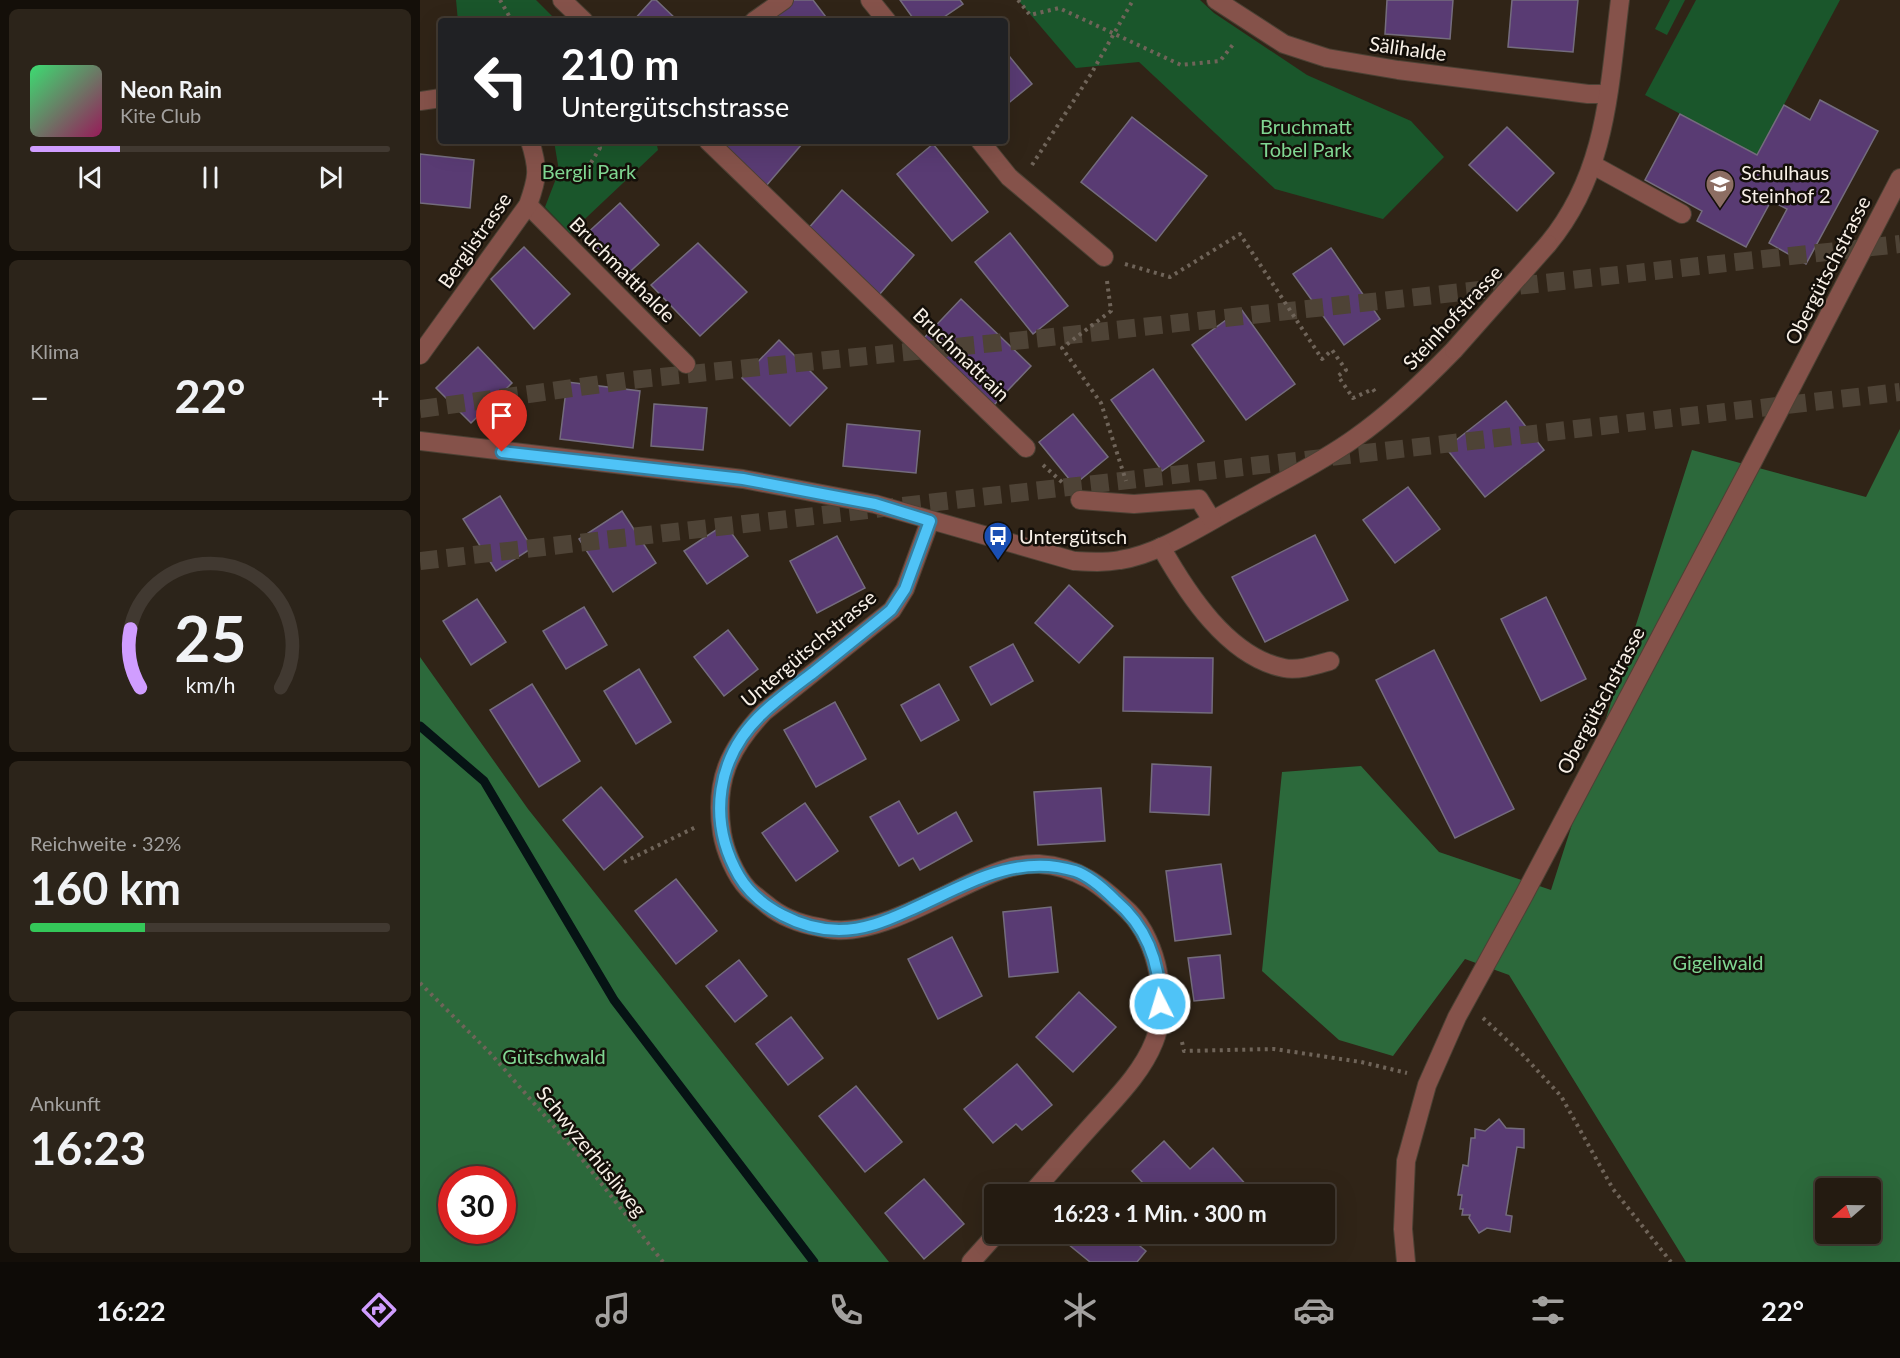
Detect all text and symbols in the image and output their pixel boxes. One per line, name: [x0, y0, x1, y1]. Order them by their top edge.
street label: Sälihalde: [1368, 31, 1448, 65]
text: 210 m: [561, 39, 679, 89]
icon: left: [462, 42, 540, 120]
text: Neon Rain: [120, 76, 222, 103]
text: Untergütschstrasse: [561, 90, 789, 123]
text: Kite Club: [120, 103, 201, 127]
park label: Bruchmatt Tobel Park: [1260, 114, 1353, 161]
park label: Bergli Park: [542, 159, 637, 183]
place label: Schulhaus Steinhof 2: [1741, 160, 1831, 207]
icon: previous: [74, 161, 107, 194]
icon: pause: [194, 161, 227, 194]
icon: next: [314, 161, 347, 194]
school or university icon: Schulhaus Steinhof 2: [1704, 168, 1736, 210]
street label: Berglistrasse: [432, 188, 516, 292]
street label: Obergütschstrasse: [1779, 192, 1875, 348]
street label: Bruchmatthalde: [565, 211, 681, 327]
street label: Steinhofstrasse: [1397, 260, 1507, 374]
street label: Bruchmattrain: [909, 302, 1015, 406]
text: Klima: [30, 339, 79, 363]
text: 22°: [175, 369, 245, 423]
text: −: [30, 377, 49, 417]
text: +: [371, 377, 390, 417]
pin: [476, 390, 527, 452]
icon: arrive: [485, 399, 518, 432]
bus stop icon: Untergütsch: [982, 520, 1014, 562]
place label: Untergütsch: [1019, 524, 1127, 548]
street label: Untergütschstrasse: [736, 584, 880, 712]
text: 25: [174, 600, 246, 675]
street label: Obergütschstrasse: [1551, 622, 1649, 778]
text: km/h: [185, 672, 235, 698]
text: Reichweite · 32%: [30, 831, 181, 855]
text: 160 km: [30, 861, 181, 915]
park label: Gigeliwald: [1672, 950, 1764, 974]
position arrow: [1128, 972, 1192, 1036]
park label: Gütschwald: [502, 1044, 606, 1068]
street label: Schwyzerhüsliweg: [532, 1081, 652, 1221]
text: Ankunft: [30, 1091, 101, 1115]
text: 16:23: [30, 1121, 146, 1175]
speed limit sign: 30: [438, 1166, 516, 1244]
north arrow: [1815, 1178, 1881, 1244]
map controls: [1815, 1178, 1881, 1244]
text: 16:23 · 1 Min. · 300 m: [1052, 1200, 1267, 1227]
icon: directions: [358, 1289, 400, 1331]
icon: music: [592, 1289, 634, 1331]
icon: phone: [825, 1289, 867, 1331]
icon: climate: [1059, 1289, 1101, 1331]
icon: car: [1293, 1289, 1335, 1331]
icon: filters: [1527, 1289, 1569, 1331]
text: 16:22: [96, 1294, 166, 1327]
text: 22°: [1761, 1294, 1804, 1327]

